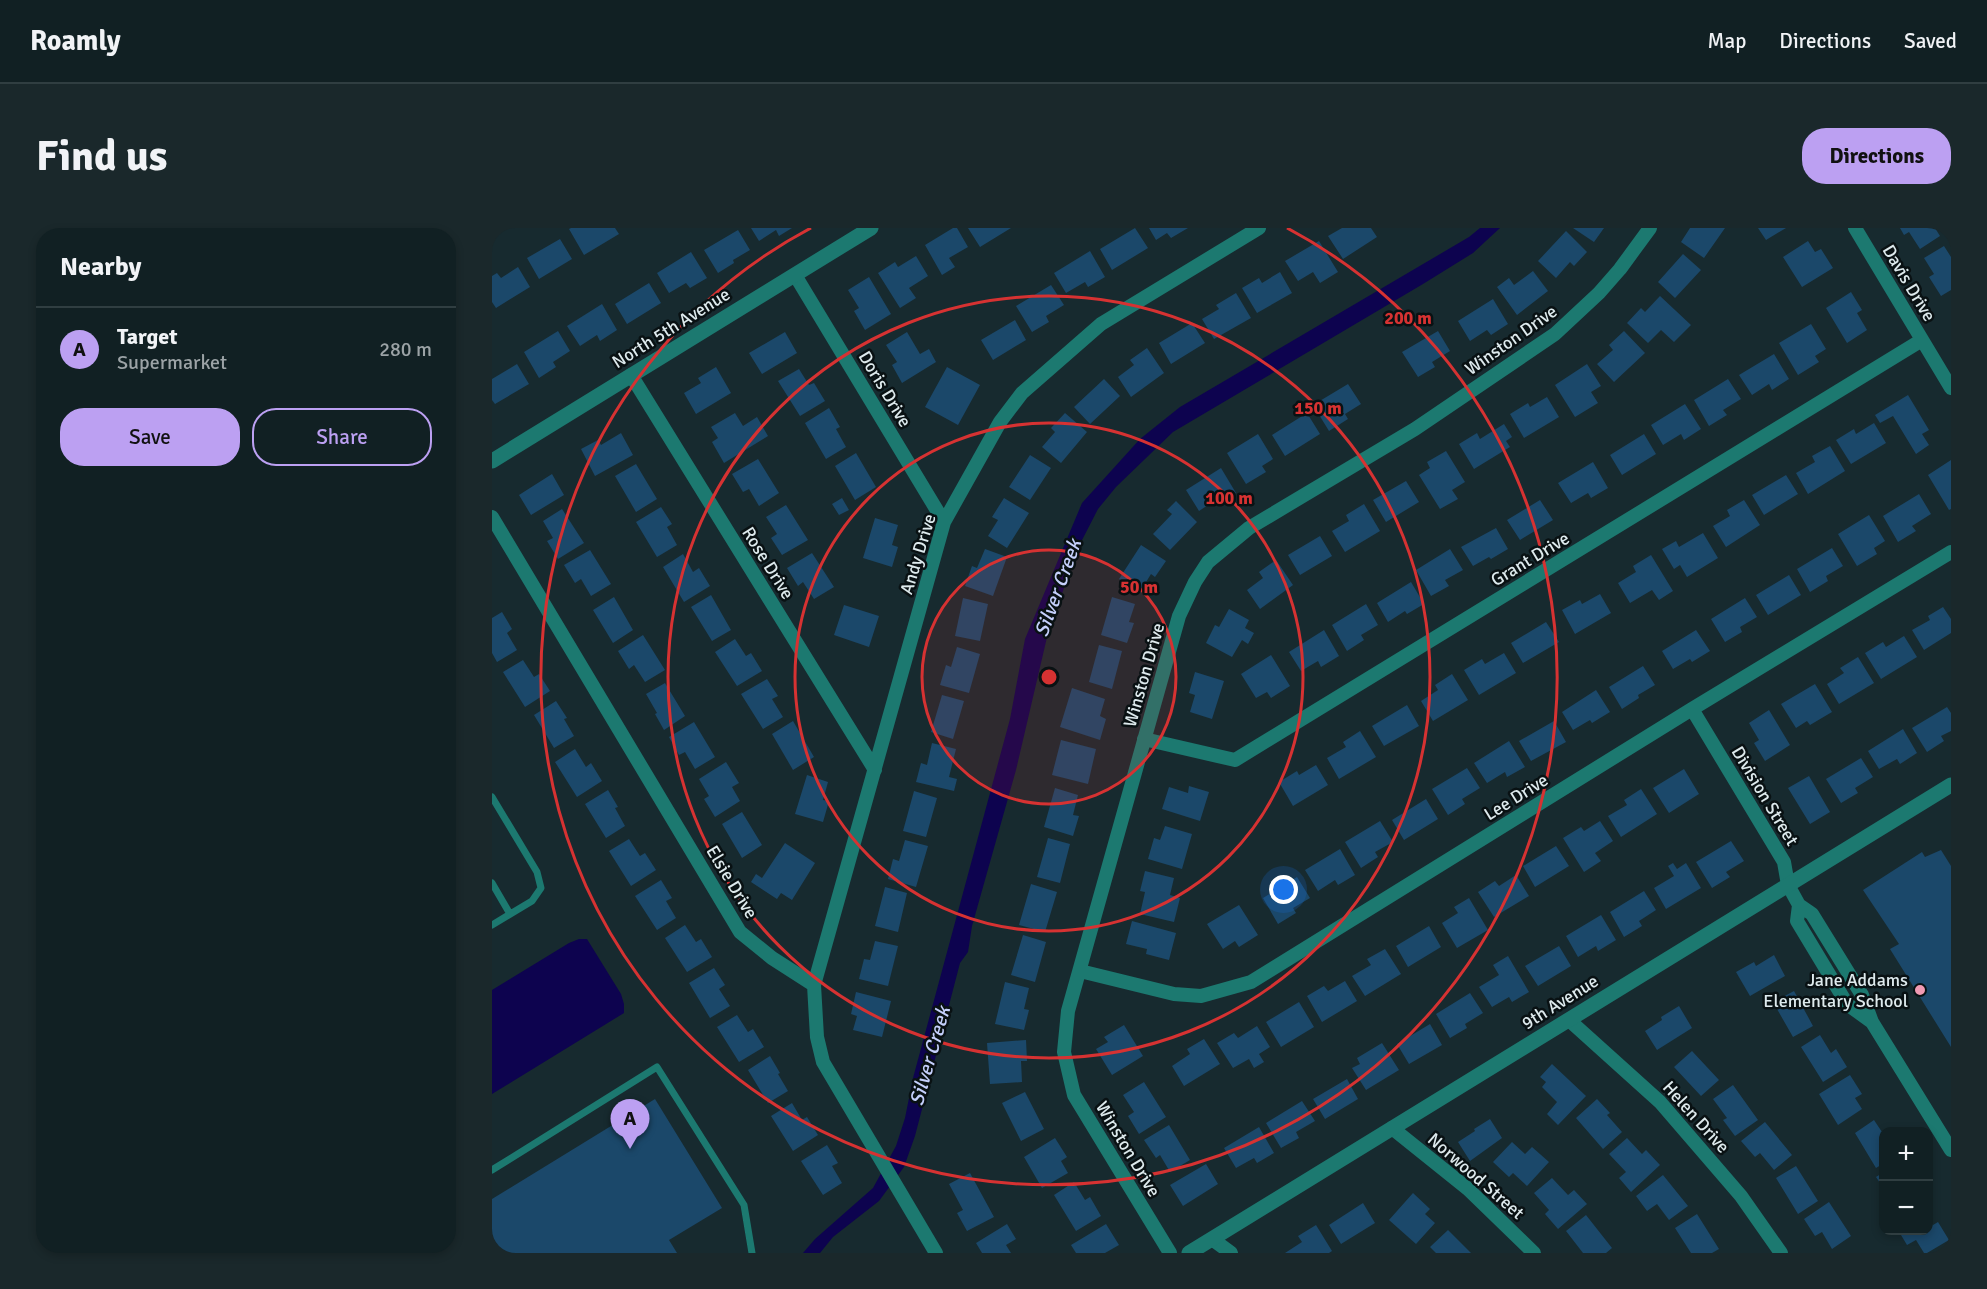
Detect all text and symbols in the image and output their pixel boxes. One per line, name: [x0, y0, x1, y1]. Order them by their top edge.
text: Roamly: [30, 24, 121, 58]
text: Map: [1708, 28, 1746, 54]
text: Directions: [1779, 28, 1871, 54]
text: Saved: [1904, 28, 1957, 54]
button: Directions: [1802, 128, 1951, 184]
text: Find us: [36, 131, 167, 182]
street label: Davis Drive: [1878, 241, 1940, 325]
text: Nearby: [60, 251, 141, 283]
street label: North 5th Avenue: [608, 283, 734, 373]
street label: Winston Drive: [1461, 300, 1561, 380]
text: 200 m: [1384, 307, 1432, 329]
text: Target: [117, 323, 177, 350]
text: A: [73, 337, 86, 362]
text: 280 m: [379, 337, 432, 362]
street label: Doris Drive: [854, 347, 916, 431]
text: Supermarket: [117, 350, 227, 375]
text: 150 m: [1294, 397, 1342, 419]
button: Save: [60, 408, 240, 466]
button: Share: [252, 408, 432, 466]
text: 100 m: [1205, 487, 1253, 509]
street label: Andy Drive: [895, 511, 941, 597]
street label: Rose Drive: [737, 523, 799, 603]
street label: Grant Drive: [1487, 527, 1573, 591]
water label: Silver Creek: [1029, 534, 1088, 640]
text: 50 m: [1120, 576, 1158, 598]
street label: Winston Drive: [1119, 620, 1169, 730]
centre of rings: [1039, 667, 1059, 687]
street label: Division Street: [1727, 742, 1803, 850]
street label: Lee Drive: [1480, 769, 1552, 825]
street label: Elsie Drive: [702, 841, 762, 923]
your location: [1269, 875, 1298, 904]
place label: Jane Addams Elementary School: [1763, 969, 1908, 1012]
street label: 9th Avenue: [1518, 970, 1602, 1034]
marker: Jane Addams Elementary School: [1913, 983, 1927, 997]
water label: Silver Creek: [904, 1002, 957, 1108]
street label: Helen Drive: [1658, 1076, 1734, 1158]
street label: Winston Drive: [1091, 1097, 1165, 1201]
pin: A: [610, 1100, 650, 1149]
map controls: [1879, 1127, 1933, 1235]
button: +: [1879, 1127, 1933, 1181]
street label: Norwood Street: [1423, 1128, 1529, 1224]
button: −: [1879, 1181, 1933, 1235]

